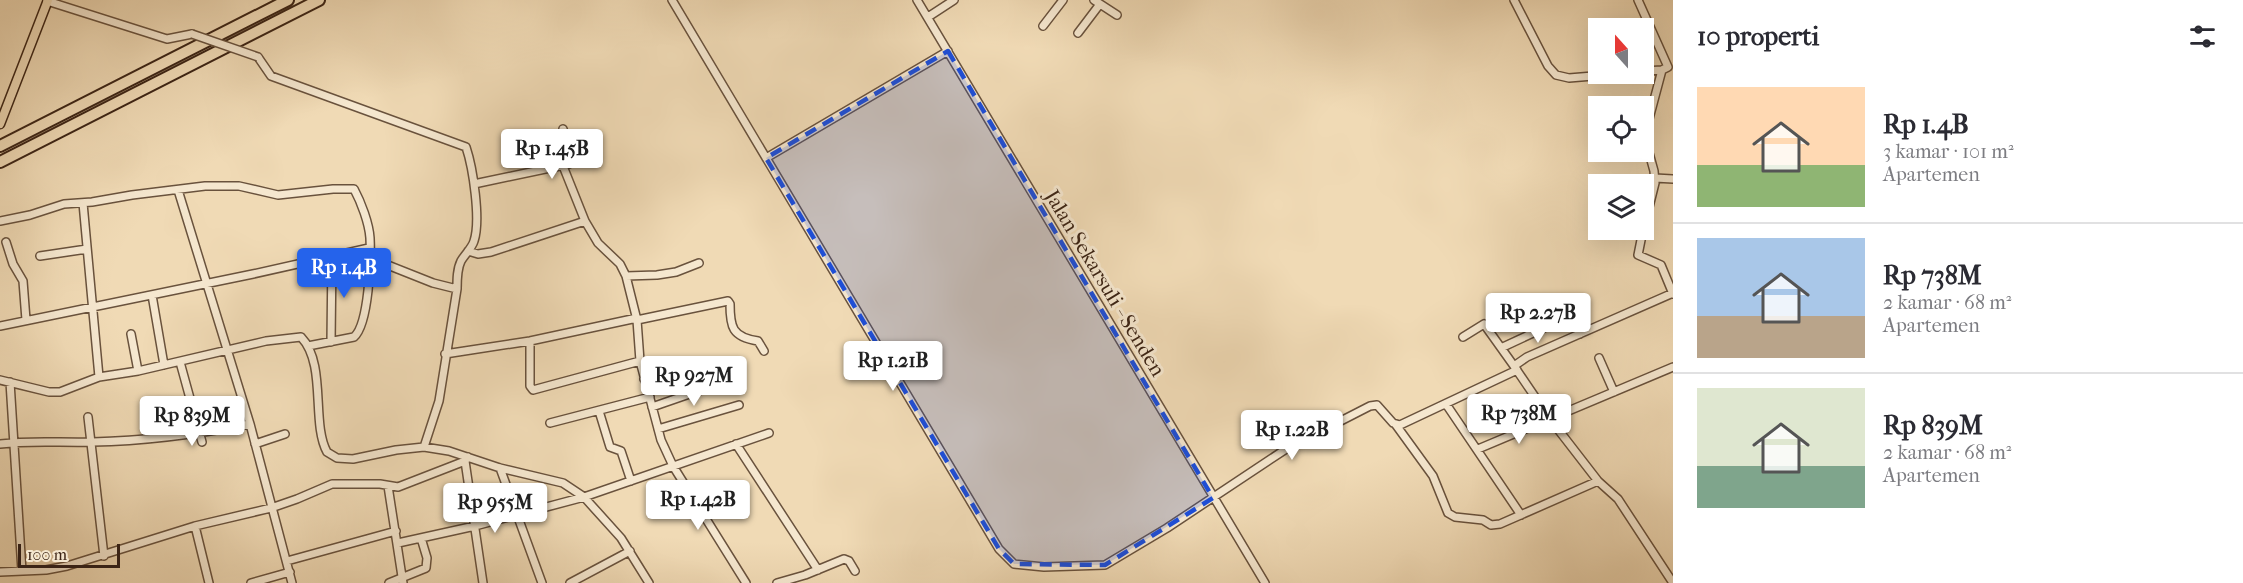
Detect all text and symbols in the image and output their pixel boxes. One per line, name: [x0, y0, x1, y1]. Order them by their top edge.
north arrow: [1588, 18, 1654, 84]
map controls: [1588, 18, 1654, 240]
icon: filters: [2186, 20, 2219, 53]
text: 10 properti: [1697, 21, 1819, 52]
button: locate: [1588, 96, 1654, 162]
text: Rp 1.4B: [1883, 109, 1969, 140]
icon: home: [1745, 111, 1817, 183]
pin: Rp 1.45B: [490, 129, 614, 180]
text: Rp 1.45B: [515, 137, 589, 160]
text: 3 kamar · 101 m²: [1883, 140, 2014, 163]
text: Apartemen: [1883, 163, 1980, 186]
button: layers: [1588, 174, 1654, 240]
street label: Jalan Sekarsuli - Senden: [1039, 184, 1170, 381]
pin: Rp 1.4B: [289, 248, 399, 299]
text: Rp 1.4B: [311, 256, 377, 279]
text: Rp 738M: [1883, 260, 1982, 291]
icon: home: [1745, 262, 1817, 334]
text: 2 kamar · 68 m²: [1883, 291, 2012, 314]
pin: Rp 2.27B: [1476, 293, 1600, 344]
text: Rp 2.27B: [1500, 301, 1576, 324]
text: Apartemen: [1883, 314, 1980, 337]
pin: Rp 1.21B: [831, 341, 955, 392]
text: Rp 1.21B: [857, 349, 929, 372]
pin: Rp 927M: [639, 356, 749, 407]
text: Rp 927M: [655, 364, 733, 387]
pin: Rp 738M: [1464, 394, 1574, 445]
pin: Rp 839M: [137, 396, 247, 447]
text: Rp 738M: [1481, 402, 1557, 425]
text: Rp 839M: [154, 404, 230, 427]
pin: Rp 1.22B: [1230, 410, 1354, 461]
text: Rp 839M: [1883, 410, 1983, 441]
icon: home: [1745, 412, 1817, 484]
text: Rp 1.22B: [1255, 418, 1329, 441]
text: 2 kamar · 68 m²: [1883, 441, 2012, 464]
text: Apartemen: [1883, 464, 1980, 487]
pin: Rp 1.42B: [636, 480, 760, 531]
pin: Rp 955M: [440, 483, 550, 534]
text: Rp 1.42B: [660, 488, 736, 511]
text: Rp 955M: [457, 491, 533, 514]
scale bar: [18, 541, 120, 568]
text: 100 m: [27, 545, 67, 564]

